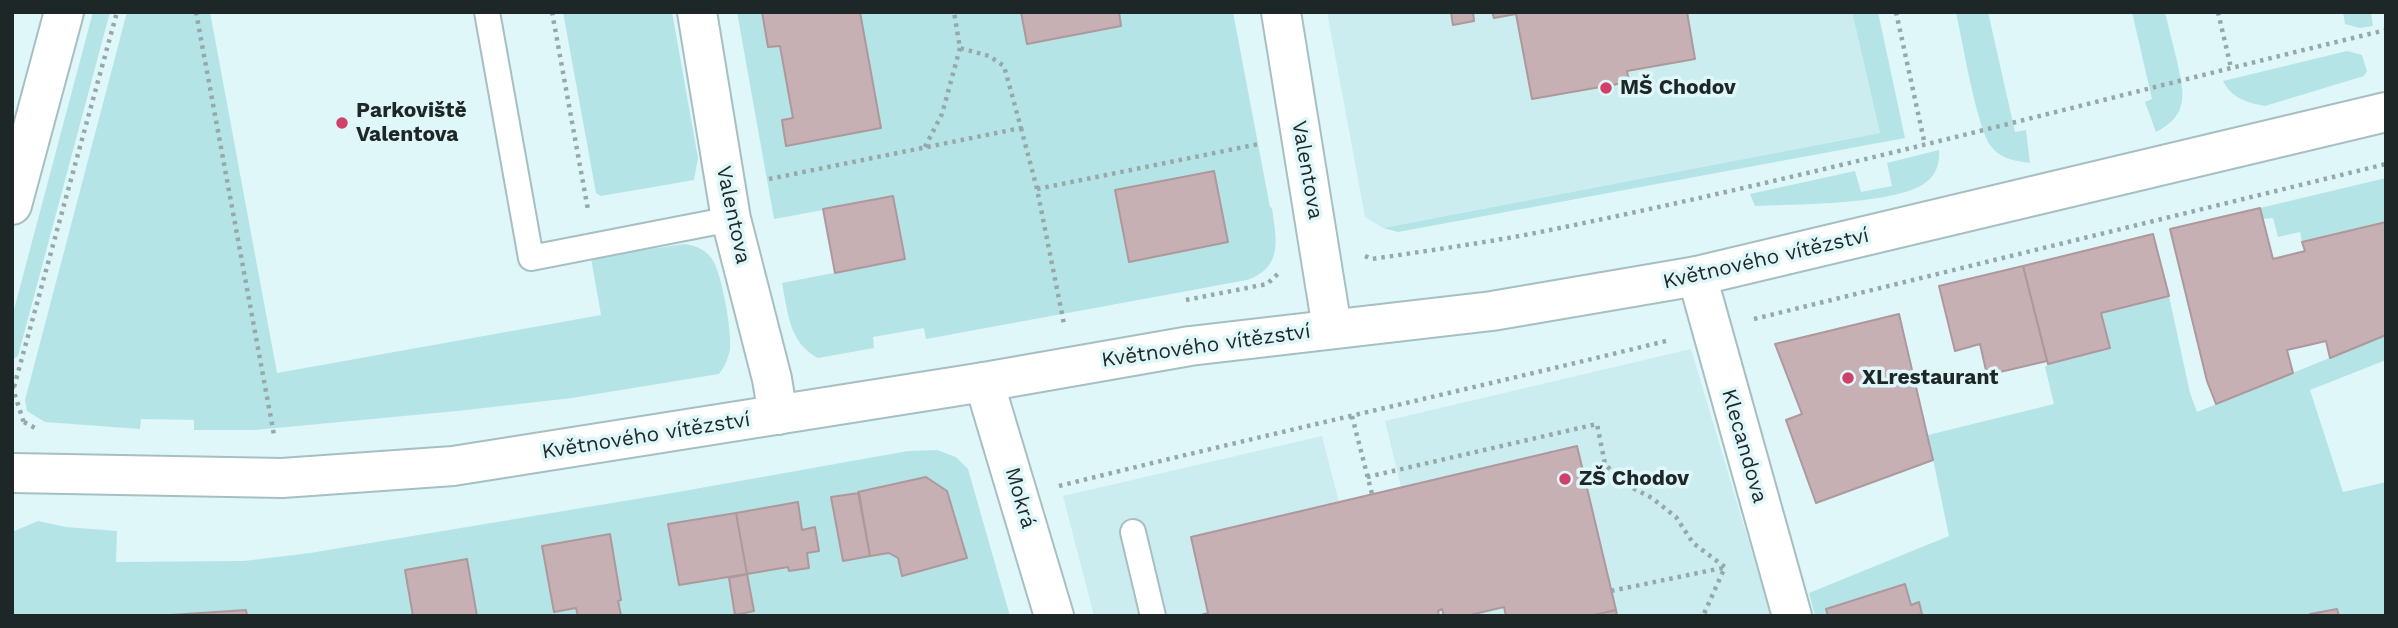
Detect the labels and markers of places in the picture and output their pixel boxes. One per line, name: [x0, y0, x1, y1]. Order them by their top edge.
place label: MŠ Chodov: [1620, 75, 1736, 101]
marker: MŠ Chodov: [1598, 80, 1614, 96]
place label: Parkoviště Valentova: [356, 98, 467, 148]
marker: Parkoviště Valentova: [334, 115, 350, 131]
place label: XLrestaurant: [1862, 365, 1999, 391]
marker: XLrestaurant: [1840, 370, 1856, 386]
place label: ZŠ Chodov: [1579, 466, 1689, 492]
marker: ZŠ Chodov: [1557, 471, 1573, 487]

